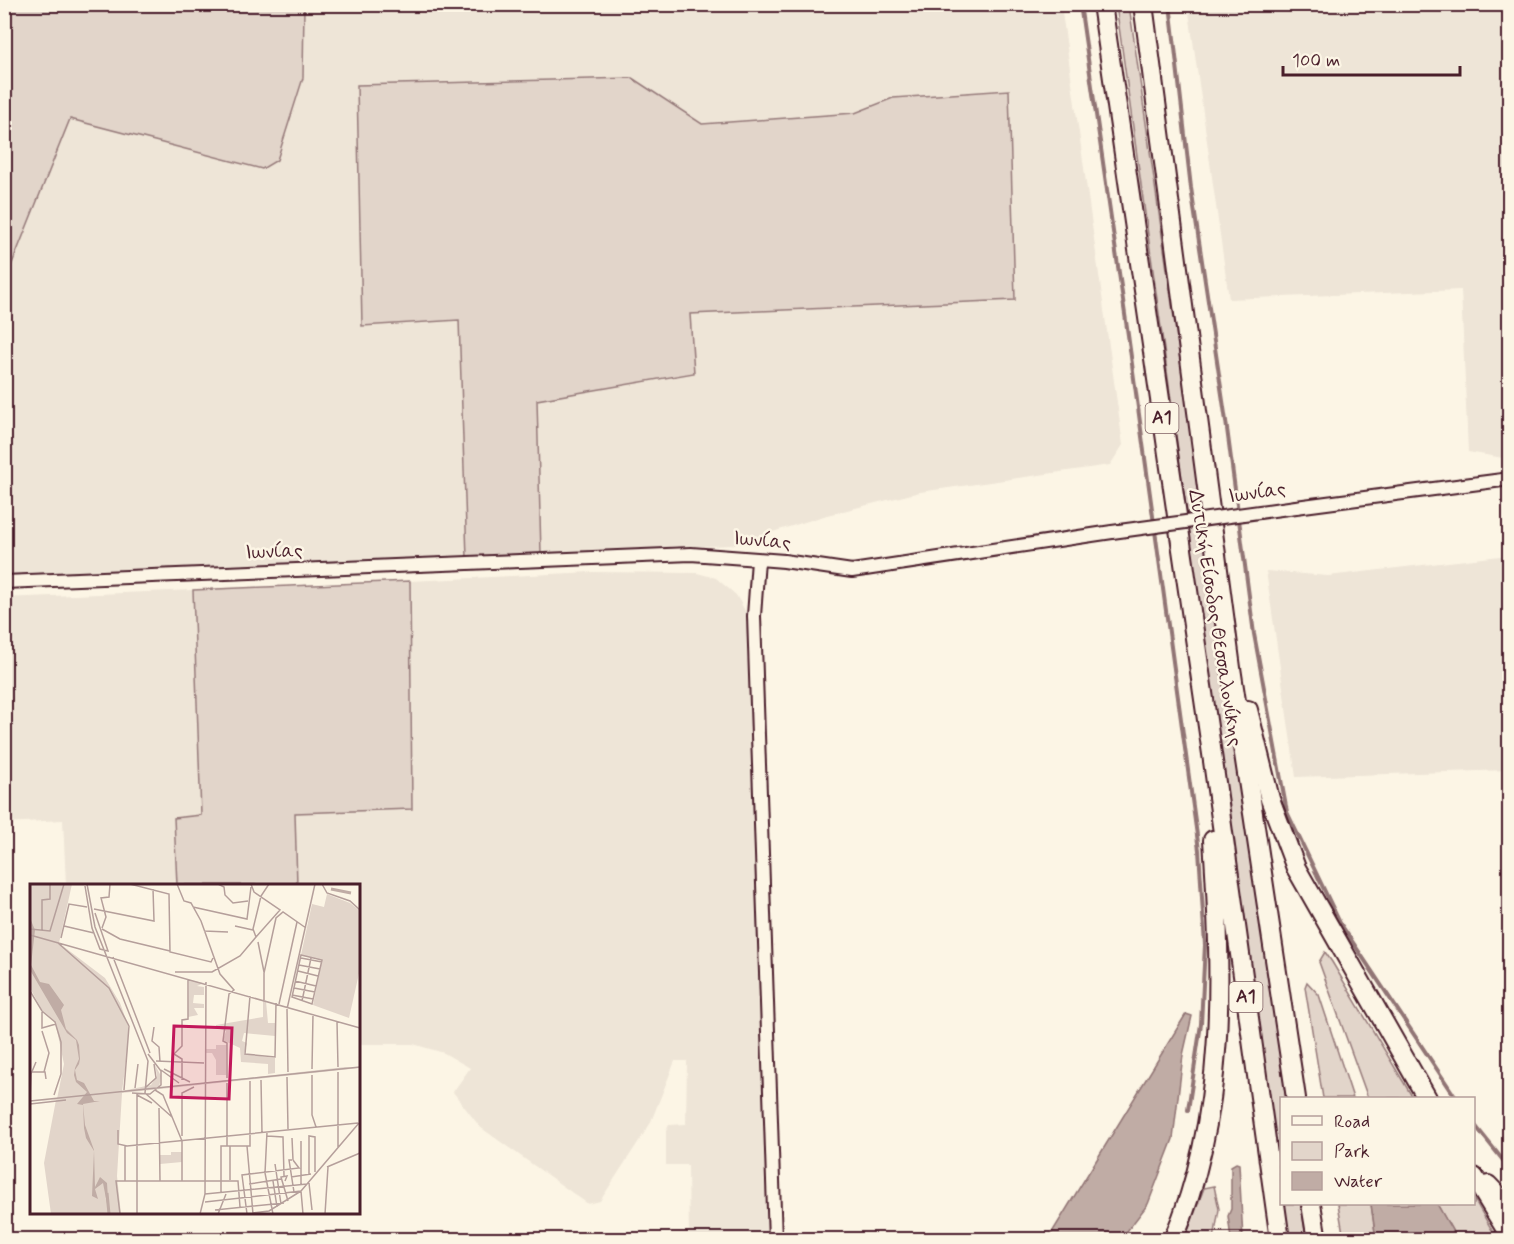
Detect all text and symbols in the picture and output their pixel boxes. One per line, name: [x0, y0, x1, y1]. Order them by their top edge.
scale bar: [1283, 39, 1460, 77]
text: 100 m: [1292, 49, 1340, 73]
road number: Α1: [1146, 403, 1178, 433]
street label: Ιωνίας: [1226, 476, 1288, 510]
street label: Δυτική Είσοδος Θεσσαλονίκης: [1181, 488, 1249, 749]
street label: Ιωνίας: [732, 525, 792, 557]
street label: Ιωνίας: [245, 537, 304, 567]
inset map: [30, 884, 360, 1214]
road number: Α1: [1230, 982, 1262, 1012]
legend: [1280, 1097, 1475, 1205]
text: Road: [1334, 1110, 1370, 1134]
text: Park: [1334, 1140, 1370, 1164]
text: Water: [1334, 1170, 1383, 1194]

